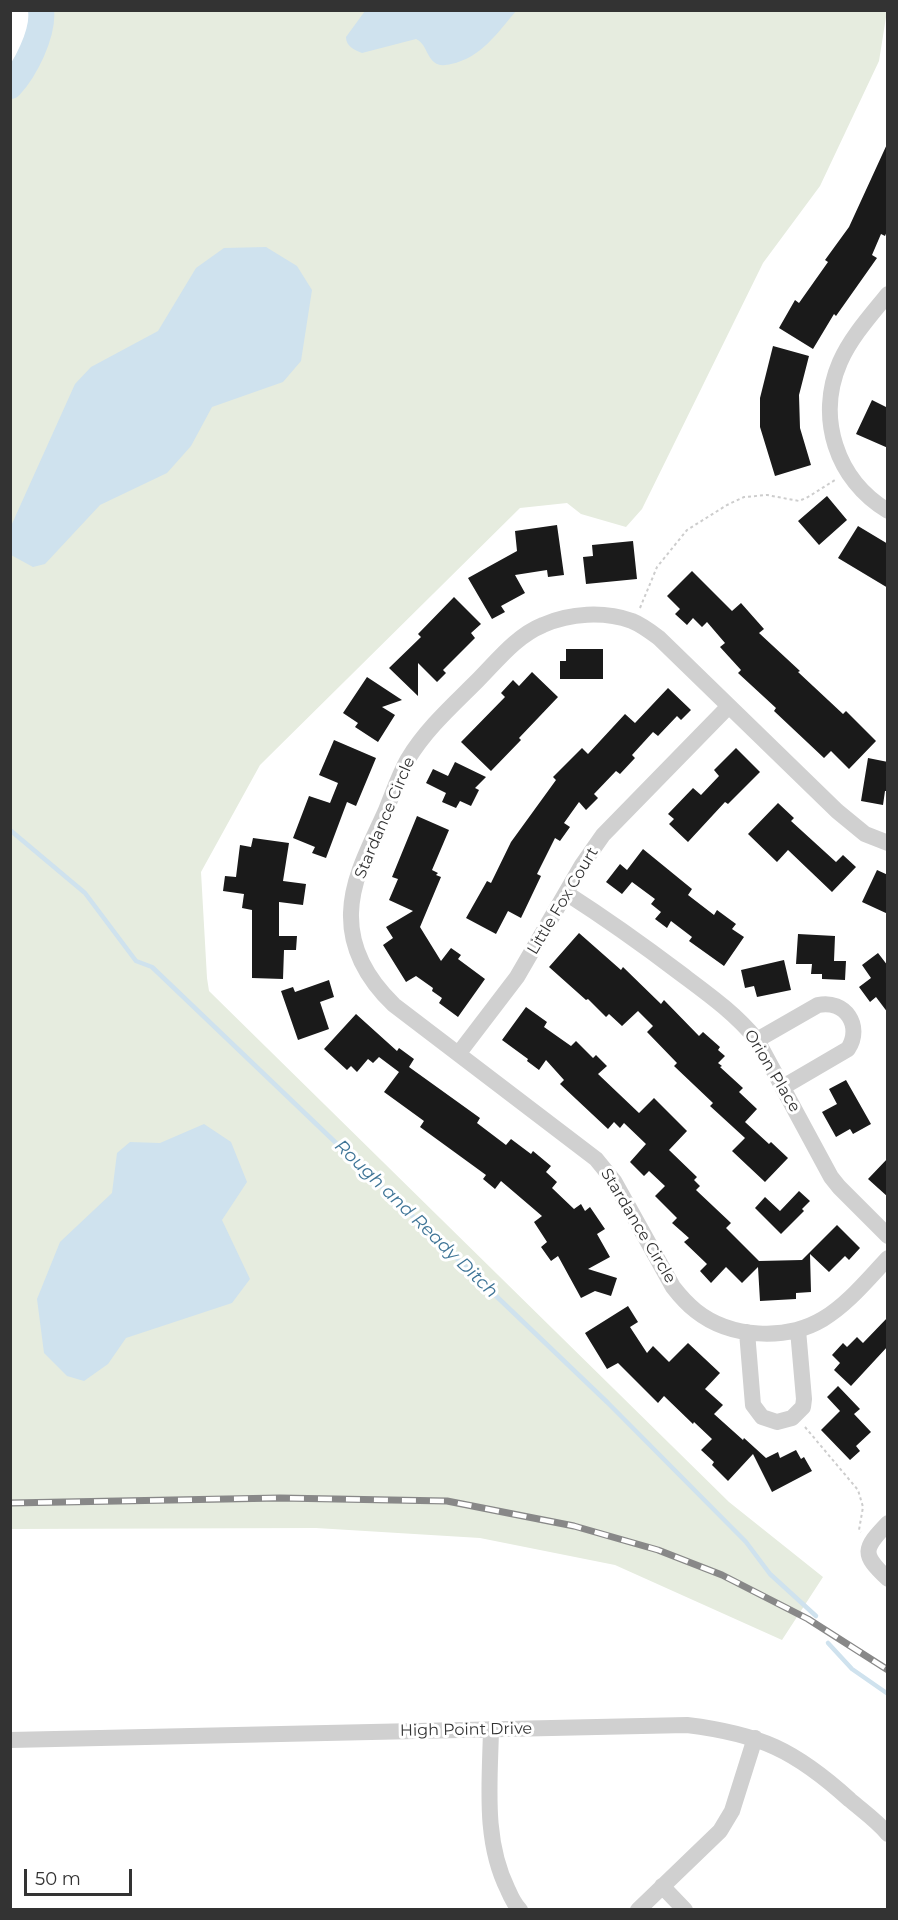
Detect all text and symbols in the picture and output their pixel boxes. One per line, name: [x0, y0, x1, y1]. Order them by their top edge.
street label: Stardance Circle: [351, 754, 419, 882]
street label: Little Fox Court: [523, 844, 603, 958]
street label: Orion Place: [740, 1026, 804, 1116]
water label: Rough and Ready Ditch: [330, 1135, 502, 1303]
street label: Stardance Circle: [596, 1165, 680, 1287]
street label: High Point Drive: [400, 1719, 532, 1741]
scale bar: [27, 1857, 135, 1895]
text: 50 m: [35, 1868, 81, 1890]

